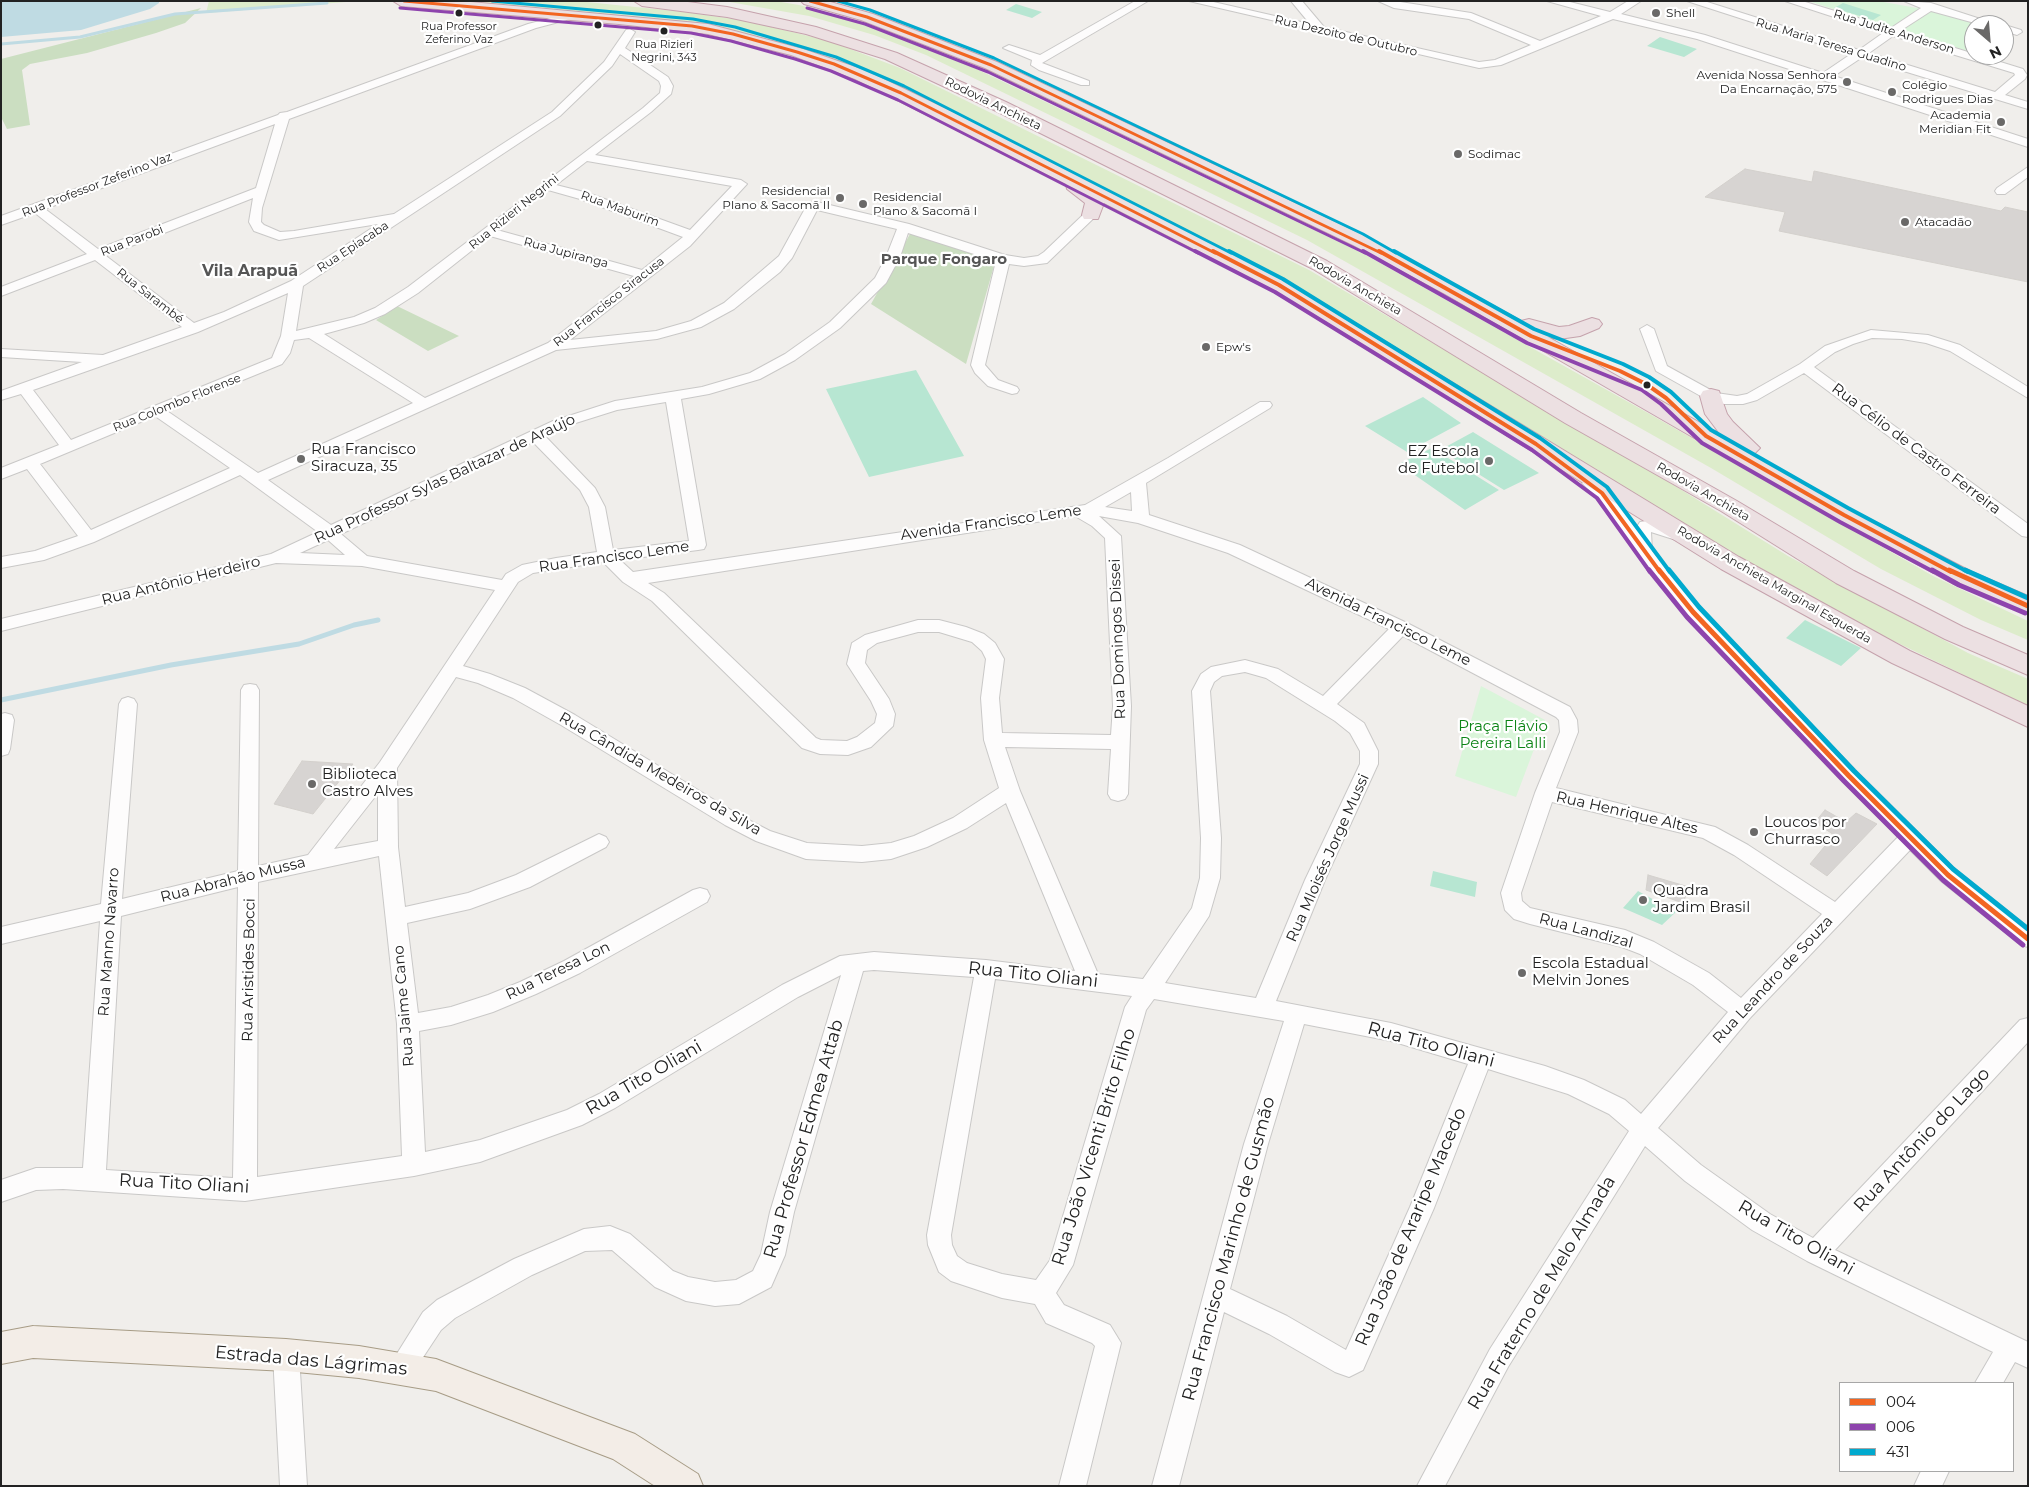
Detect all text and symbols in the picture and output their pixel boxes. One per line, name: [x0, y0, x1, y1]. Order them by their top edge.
place label: Shell: [1666, 6, 1695, 20]
marker: Shell: [1650, 7, 1662, 19]
street label: Rua Judite Anderson: [1832, 7, 1956, 57]
marker: Rua Professor Zeferino Vaz: [454, 8, 464, 18]
street label: Rua Dezoito de Outubro: [1273, 13, 1419, 59]
street label: Rua Maria Teresa Guadino: [1754, 15, 1908, 75]
north arrow: [1964, 15, 2014, 65]
place label: Rua Professor Zeferino Vaz: [421, 20, 497, 46]
unlabelled marker: [593, 20, 603, 30]
marker: Rua Rizieri Negrini, 343: [659, 26, 669, 36]
place label: Rua Rizieri Negrini, 343: [631, 38, 697, 64]
text: N: [1986, 42, 2004, 63]
place label: Avenida Nossa Senhora Da Encarnação, 575: [1696, 68, 1837, 96]
street label: Rodovia Anchieta: [943, 74, 1043, 134]
marker: Avenida Nossa Senhora Da Encarnação, 575: [1841, 76, 1853, 88]
place label: Colégio Rodrigues Dias: [1902, 78, 1993, 106]
marker: Colégio Rodrigues Dias: [1886, 86, 1898, 98]
place label: Academia Meridian Fit: [1919, 108, 1991, 136]
marker: Academia Meridian Fit: [1995, 116, 2007, 128]
place label: Sodimac: [1468, 147, 1521, 161]
marker: Sodimac: [1452, 148, 1464, 160]
street label: Rua Professor Zeferino Vaz: [20, 150, 174, 220]
street label: Rua Rizieri Negrini: [466, 171, 562, 253]
place label: Residencial Plano & Sacomã II: [722, 184, 830, 212]
street label: Rua Maburim: [579, 188, 661, 230]
place label: Residencial Plano & Sacomã I: [873, 190, 977, 218]
marker: Residencial Plano & Sacomã II: [834, 192, 846, 204]
marker: Residencial Plano & Sacomã I: [857, 198, 869, 210]
place label: Atacadão: [1915, 215, 1972, 229]
marker: Atacadão: [1899, 216, 1911, 228]
street label: Rua Epiacaba: [315, 219, 391, 275]
street label: Rua Parobi: [99, 222, 165, 260]
street label: Rua Jupiranga: [522, 235, 610, 271]
district label: Parque Fongaro: [881, 251, 1007, 269]
street label: Rodovia Anchieta: [1306, 253, 1404, 319]
street label: Rua Francisco Siracusa: [551, 254, 667, 350]
district label: Vila Arapuã: [202, 261, 298, 281]
street label: Rua Sarambé: [114, 265, 186, 327]
place label: Epw's: [1216, 340, 1251, 354]
marker: Epw's: [1200, 341, 1212, 353]
street label: Rua Colombo Florense: [111, 371, 243, 435]
unlabelled marker: [1642, 380, 1652, 390]
street label: Rua Célio de Castro Ferreira: [1828, 380, 2004, 518]
street label: Rua Professor Sylas Baltazar de Araújo: [312, 410, 578, 548]
place label: Rua Francisco Siracuza, 35: [311, 441, 416, 476]
place label: EZ Escola de Futebol: [1398, 443, 1479, 478]
marker: Rua Francisco Siracuza, 35: [295, 453, 307, 465]
marker: EZ Escola de Futebol: [1483, 455, 1495, 467]
street label: Rodovia Anchieta: [1654, 459, 1752, 525]
street label: Avenida Francisco Leme: [899, 501, 1083, 545]
street label: Rodovia Anchieta Marginal Esquerda: [1674, 523, 1874, 647]
street label: Rua Francisco Leme: [538, 538, 690, 576]
street label: Rua Antônio Herdeiro: [100, 553, 262, 609]
street label: Rua Domingos Dissei: [1106, 558, 1130, 720]
street label: Avenida Francisco Leme: [1302, 574, 1474, 670]
street label: Rua Cândida Medeiros da Silva: [556, 709, 764, 839]
park label: Praça Flávio Pereira Lalli: [1458, 718, 1548, 753]
place label: Biblioteca Castro Alves: [322, 766, 413, 801]
street label: Rua Mloisés Jorge Mussi: [1283, 771, 1373, 945]
marker: Biblioteca Castro Alves: [306, 778, 318, 790]
street label: Rua Henrique Altes: [1554, 788, 1700, 838]
place label: Loucos por Churrasco: [1764, 814, 1847, 849]
marker: Loucos por Churrasco: [1748, 826, 1760, 838]
street label: Rua Abrahão Mussa: [158, 853, 308, 907]
street label: Rua Manno Navarro: [95, 867, 123, 1017]
place label: Quadra Jardim Brasil: [1653, 882, 1750, 917]
marker: Quadra Jardim Brasil: [1637, 894, 1649, 906]
street label: Rua Aristides Bocci: [239, 898, 259, 1042]
street label: Rua Landizal: [1537, 910, 1635, 952]
street label: Rua Leandro de Souza: [1709, 912, 1837, 1048]
street label: Rua Teresa Lon: [503, 938, 613, 1004]
street label: Rua Jaime Cano: [390, 944, 418, 1068]
place label: Escola Estadual Melvin Jones: [1532, 955, 1649, 990]
street label: Rua Tito Oliani: [967, 957, 1099, 993]
marker: Escola Estadual Melvin Jones: [1516, 967, 1528, 979]
street label: Rua Professor Edmea Attab: [759, 1017, 849, 1261]
street label: Rua Tito Oliani: [1365, 1018, 1497, 1072]
street label: Rua João Vicenti Brito Filho: [1048, 1026, 1140, 1268]
street label: Rua Tito Oliani: [582, 1036, 706, 1120]
street label: Rua Antônio do Lago: [1849, 1063, 1995, 1217]
street label: Rua Francisco Marinho de Gusmão: [1178, 1094, 1280, 1404]
street label: Rua João de Araripe Macedo: [1351, 1105, 1471, 1349]
street label: Rua Tito Oliani: [118, 1170, 250, 1198]
street label: Rua Fraterno de Melo Almada: [1464, 1172, 1620, 1414]
street label: Rua Tito Oliani: [1734, 1196, 1858, 1280]
street label: Estrada das Lágrimas: [214, 1342, 408, 1380]
legend: [1839, 1382, 2014, 1472]
text: 004: [1886, 1392, 1916, 1411]
text: 006: [1886, 1417, 1915, 1436]
text: 431: [1886, 1442, 1910, 1461]

